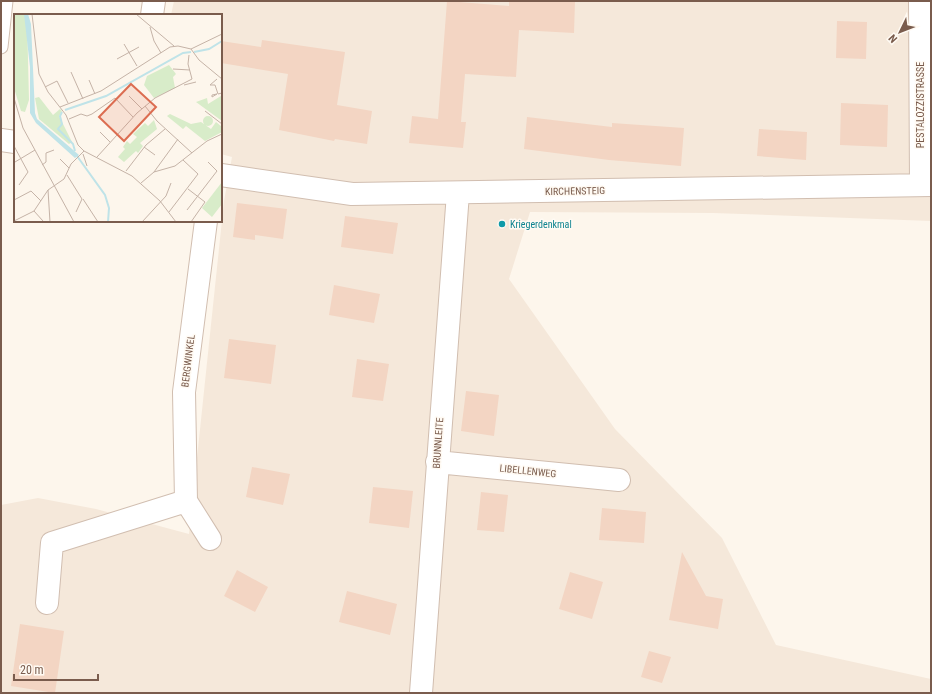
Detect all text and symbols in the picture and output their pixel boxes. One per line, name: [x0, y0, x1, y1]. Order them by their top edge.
north arrow: [880, 12, 920, 52]
inset map: [14, 14, 222, 222]
text: N: [886, 31, 900, 45]
street label: PESTALOZZISTRASSE: [915, 62, 926, 148]
street label: KIRCHENSTEIG: [545, 185, 605, 197]
marker: Kriegerdenkmal: [497, 219, 507, 229]
place label: Kriegerdenkmal: [510, 219, 572, 230]
street label: BERGWINKEL: [179, 334, 197, 388]
street label: BRUNNLEITE: [431, 417, 445, 469]
street label: LIBELLENWEG: [499, 463, 557, 479]
scale bar: [14, 656, 98, 682]
text: 20 m: [20, 663, 44, 677]

